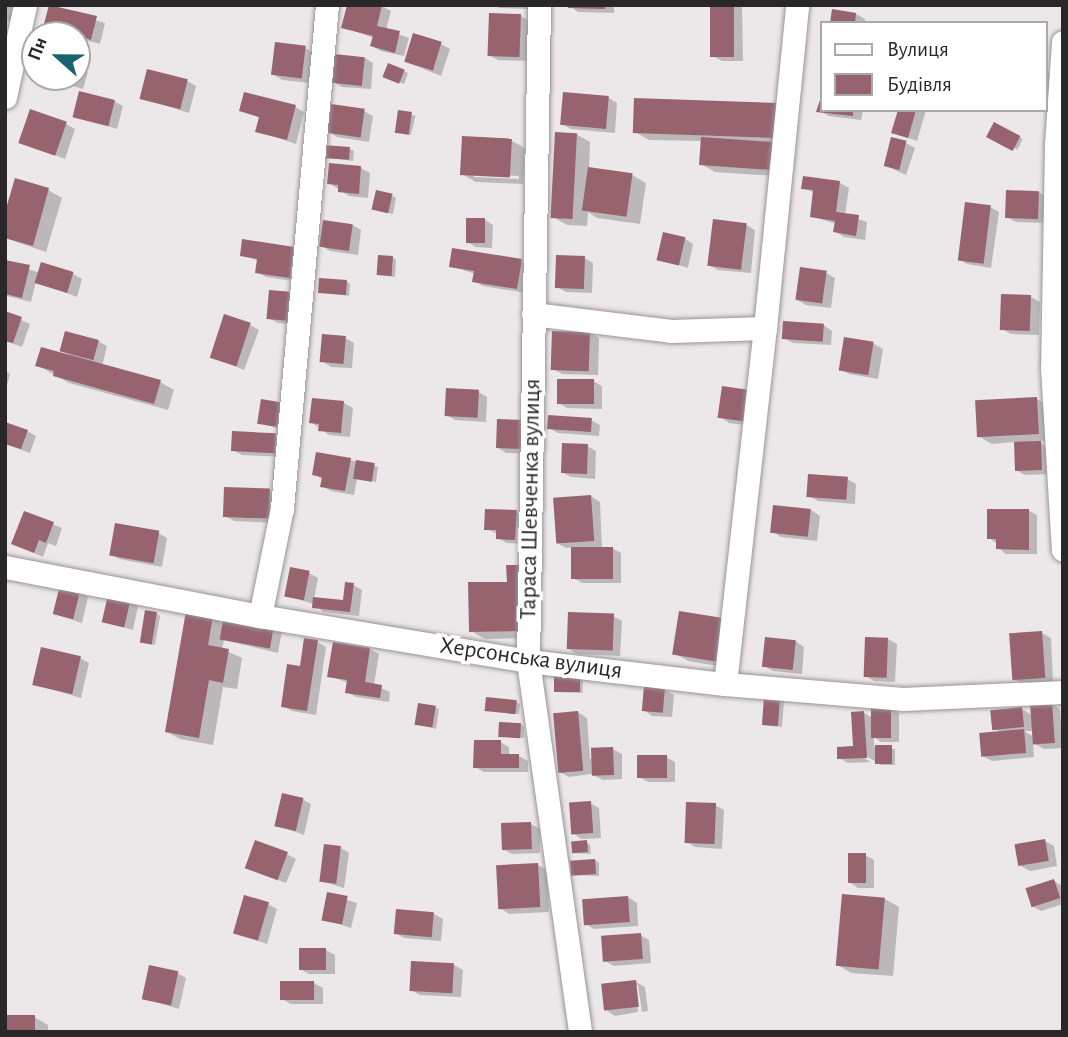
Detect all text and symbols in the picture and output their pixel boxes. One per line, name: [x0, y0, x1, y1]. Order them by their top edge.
north arrow: [21, 21, 91, 91]
legend: [820, 21, 1047, 112]
text: Пн: [25, 35, 51, 63]
text: Вулиця: [887, 39, 949, 60]
text: Будівля: [887, 74, 952, 95]
street label: Тараса Шевченка вулиця: [515, 378, 547, 620]
street label: Херсонська вулиця: [438, 632, 624, 686]

